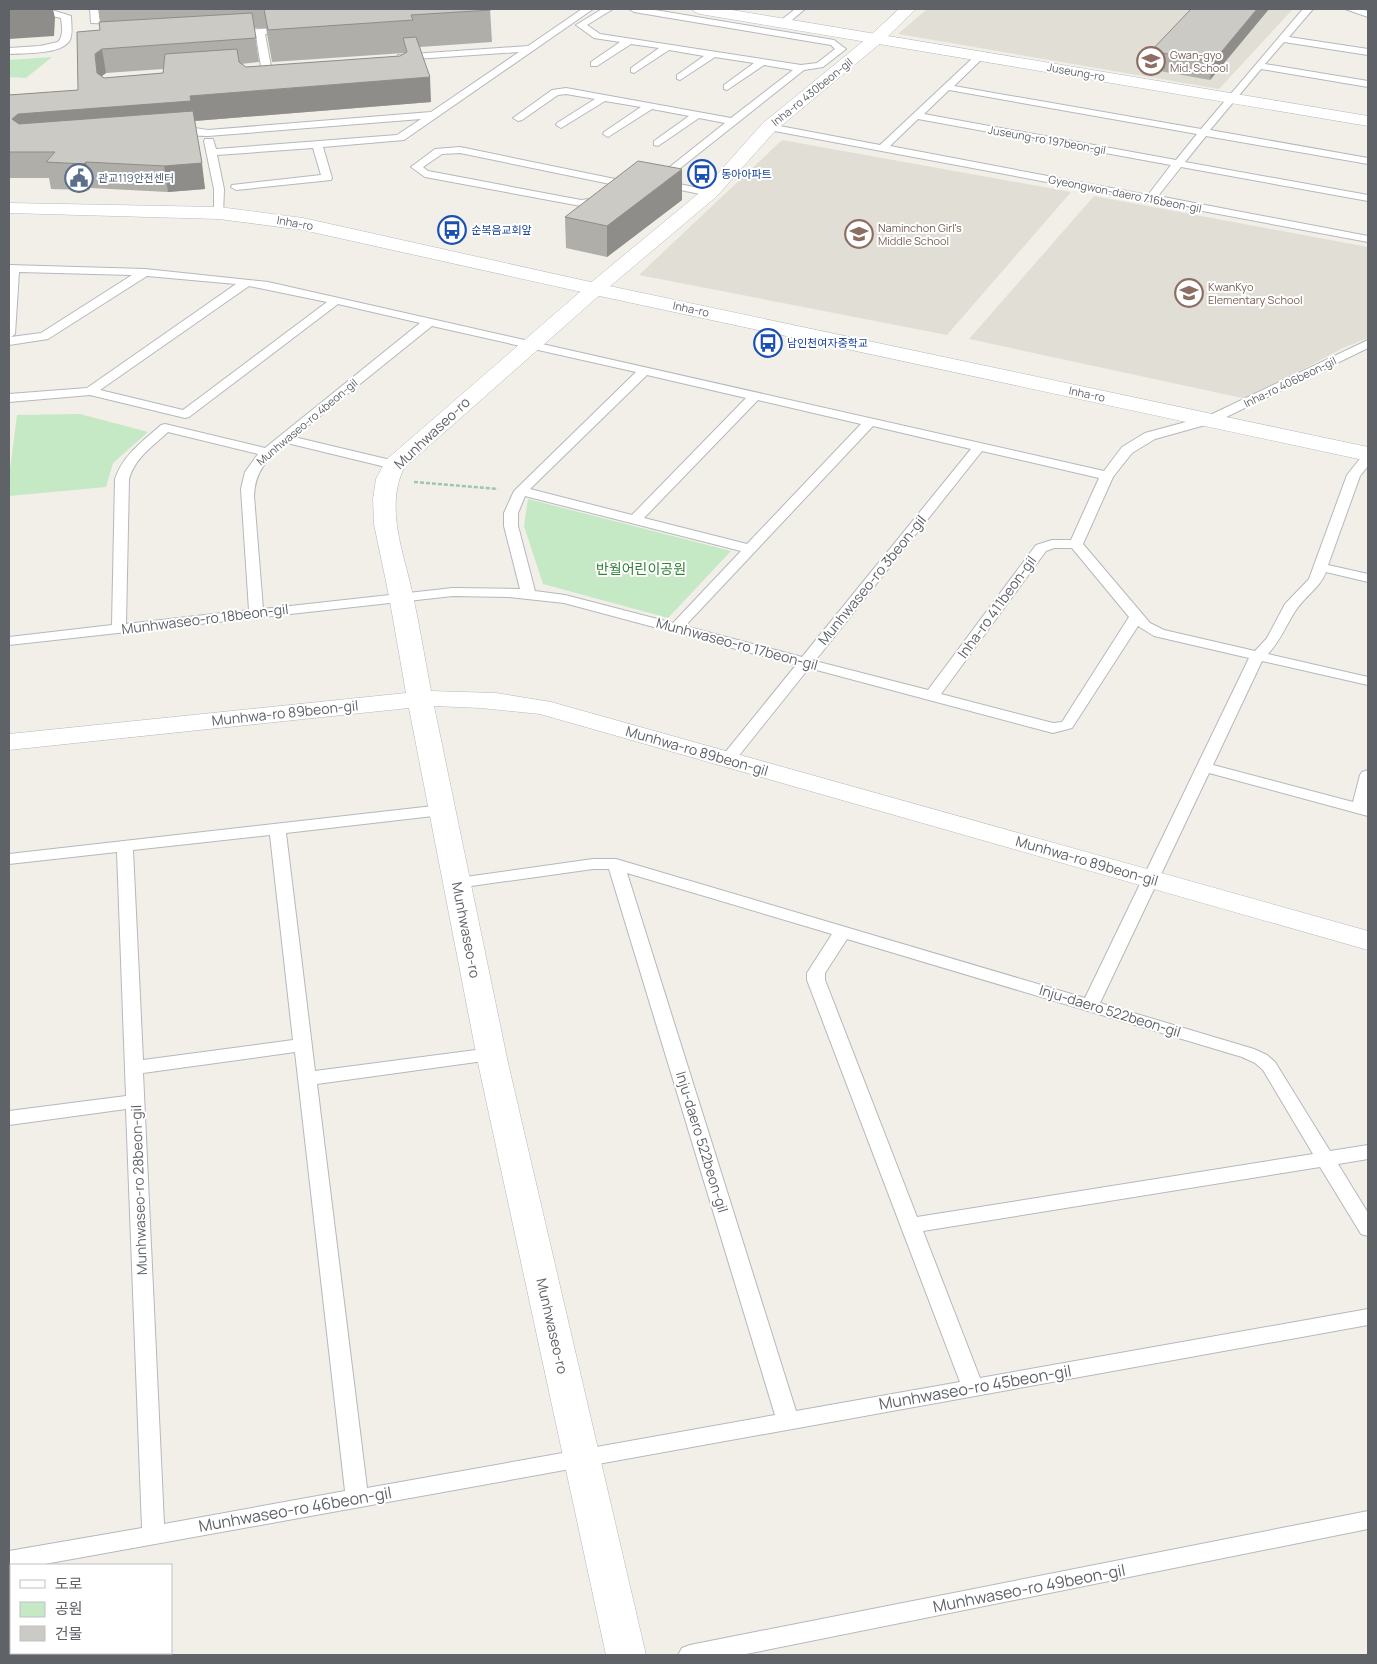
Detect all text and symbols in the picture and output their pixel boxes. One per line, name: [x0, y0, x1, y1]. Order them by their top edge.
school or university icon: Gwan-gyo Mid. School: [1136, 46, 1166, 76]
place label: Gwan-gyo Mid. School: [1170, 47, 1228, 75]
street label: Inha-ro 430beon-gil: [768, 54, 855, 129]
street label: Juseung-ro: [1046, 59, 1107, 84]
street label: Juseung-ro 197beon-gil: [987, 122, 1107, 157]
bus stop icon: 동아아파트: [687, 159, 717, 189]
public building icon: 관교119안전센터: [64, 163, 94, 193]
place label: 동아아파트: [721, 166, 772, 181]
place label: 관교119안전센터: [98, 170, 174, 185]
street label: Gyeongwon-daero 716beon-gil: [1047, 171, 1203, 216]
street label: Inha-ro: [276, 212, 315, 233]
bus stop icon: 순복음교회앞: [437, 215, 467, 245]
school or university icon: Naminchon Girl's Middle School: [844, 219, 874, 249]
place label: Naminchon Girl's Middle School: [878, 220, 962, 248]
place label: 순복음교회앞: [471, 222, 532, 237]
school or university icon: KwanKyo Elementary School: [1174, 278, 1204, 308]
place label: KwanKyo Elementary School: [1208, 279, 1303, 307]
street label: Inha-ro: [672, 297, 711, 320]
bus stop icon: 남인천여자중학교: [753, 328, 783, 358]
place label: 남인천여자중학교: [787, 335, 868, 350]
street label: Inha-ro 406beon-gil: [1241, 353, 1339, 410]
street label: Munhwaseo-ro 4beon-gil: [253, 375, 360, 468]
street label: Inha-ro: [1068, 382, 1107, 405]
street label: Munhwaseo-ro: [389, 392, 474, 473]
street label: Munhwaseo-ro 3beon-gil: [813, 511, 930, 649]
street label: Inha-ro 411beon-gil: [953, 552, 1040, 662]
park label: 반월어린이공원: [596, 559, 686, 578]
street label: Munhwaseo-ro 18beon-gil: [120, 599, 289, 638]
street label: Munhwaseo-ro 17beon-gil: [654, 613, 820, 674]
street label: Munhwa-ro 89beon-gil: [211, 695, 359, 730]
street label: Munhwa-ro 89beon-gil: [624, 721, 771, 780]
street label: Munhwa-ro 89beon-gil: [1014, 831, 1161, 890]
street label: Munhwaseo-ro: [448, 880, 485, 980]
street label: Inju-daero 522beon-gil: [1037, 980, 1183, 1041]
street label: Inju-daero 522beon-gil: [672, 1069, 733, 1215]
street label: Munhwaseo-ro 28beon-gil: [126, 1105, 151, 1275]
street label: Munhwaseo-ro: [532, 1276, 573, 1376]
street label: Munhwaseo-ro 45beon-gil: [877, 1359, 1073, 1415]
street label: Munhwaseo-ro 46beon-gil: [197, 1481, 393, 1537]
street label: Munhwaseo-ro 49beon-gil: [931, 1559, 1127, 1617]
legend: [10, 1564, 172, 1654]
text: 도로: [55, 1573, 83, 1594]
text: 공원: [55, 1598, 83, 1619]
text: 건물: [55, 1623, 83, 1644]

